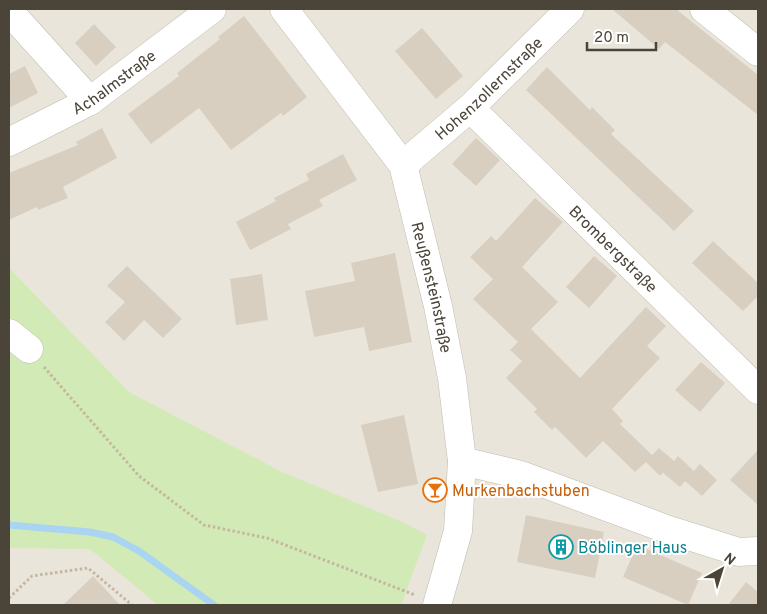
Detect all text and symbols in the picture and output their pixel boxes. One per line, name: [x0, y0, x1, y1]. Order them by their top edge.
scale bar: [587, 20, 656, 52]
text: 20 m: [594, 29, 629, 48]
street label: Hohenzollernstraße: [432, 34, 548, 145]
street label: Achalmstraße: [69, 47, 161, 120]
street label: Brombergstraße: [564, 202, 661, 298]
street label: Reußensteinstraße: [406, 220, 455, 355]
bar icon: Murkenbachstuben: [422, 477, 448, 503]
place label: Murkenbachstuben: [452, 482, 590, 502]
building icon: Böblinger Haus: [548, 534, 574, 560]
place label: Böblinger Haus: [578, 539, 687, 559]
north arrow: [697, 544, 747, 594]
text: N: [720, 550, 738, 570]

